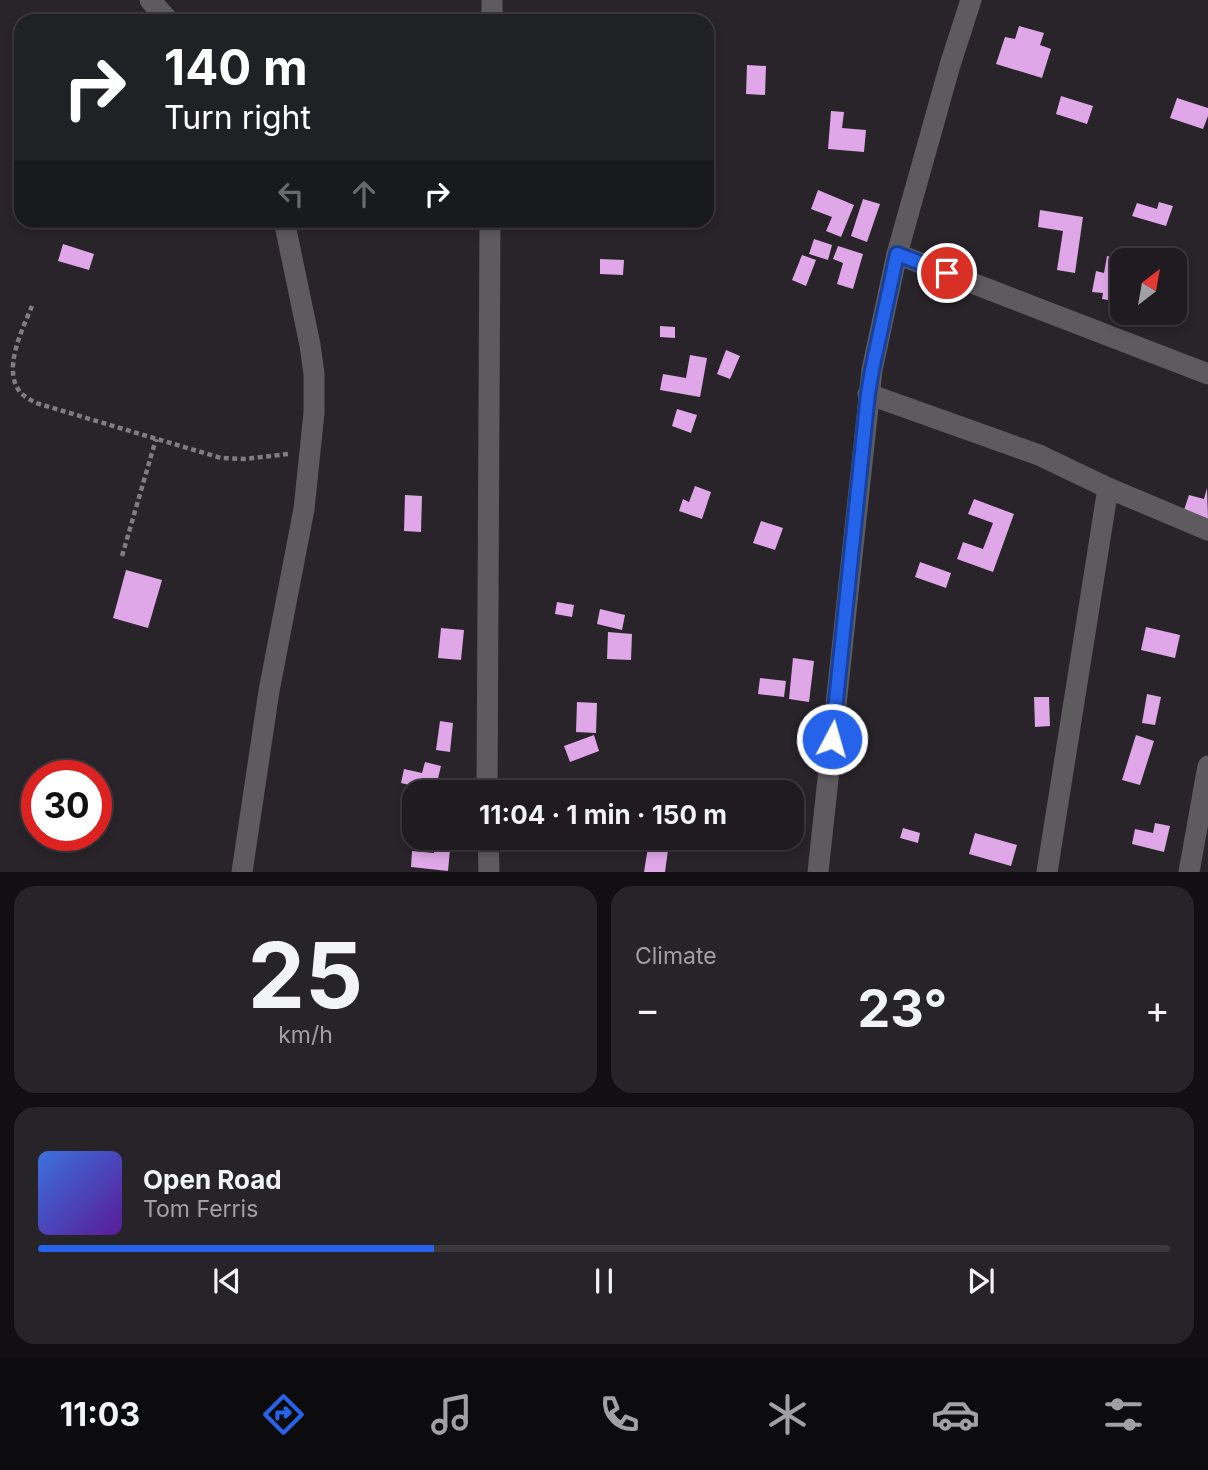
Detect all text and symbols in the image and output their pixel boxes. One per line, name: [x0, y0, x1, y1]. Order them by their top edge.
text: 140 m: [164, 38, 308, 97]
icon: right: [49, 42, 140, 133]
text: Turn right: [164, 98, 311, 137]
icon: left: [272, 175, 310, 213]
icon: ahead: [345, 175, 383, 213]
icon: right: [418, 175, 456, 213]
pin: [917, 243, 977, 303]
north arrow: [1110, 248, 1186, 326]
map controls: [1110, 248, 1187, 325]
icon: arrive: [928, 254, 966, 292]
position arrow: [795, 702, 869, 776]
speed limit sign: 30: [21, 760, 112, 851]
text: 11:04 · 1 min · 150 m: [479, 799, 727, 830]
text: 25: [248, 920, 363, 1030]
text: Climate: [635, 942, 717, 970]
text: 23°: [858, 977, 947, 1040]
text: −: [635, 986, 660, 1032]
text: +: [1145, 986, 1170, 1032]
text: km/h: [278, 1021, 333, 1049]
text: Open Road: [143, 1164, 282, 1195]
text: Tom Ferris: [143, 1195, 258, 1223]
icon: previous: [208, 1262, 246, 1300]
icon: pause: [585, 1262, 623, 1300]
icon: next: [962, 1262, 1000, 1300]
icon: directions: [259, 1390, 308, 1439]
icon: music: [427, 1390, 476, 1439]
icon: phone: [595, 1390, 644, 1439]
icon: climate: [763, 1390, 812, 1439]
icon: car: [931, 1390, 980, 1439]
icon: filters: [1099, 1390, 1148, 1439]
text: 11:03: [60, 1395, 140, 1434]

